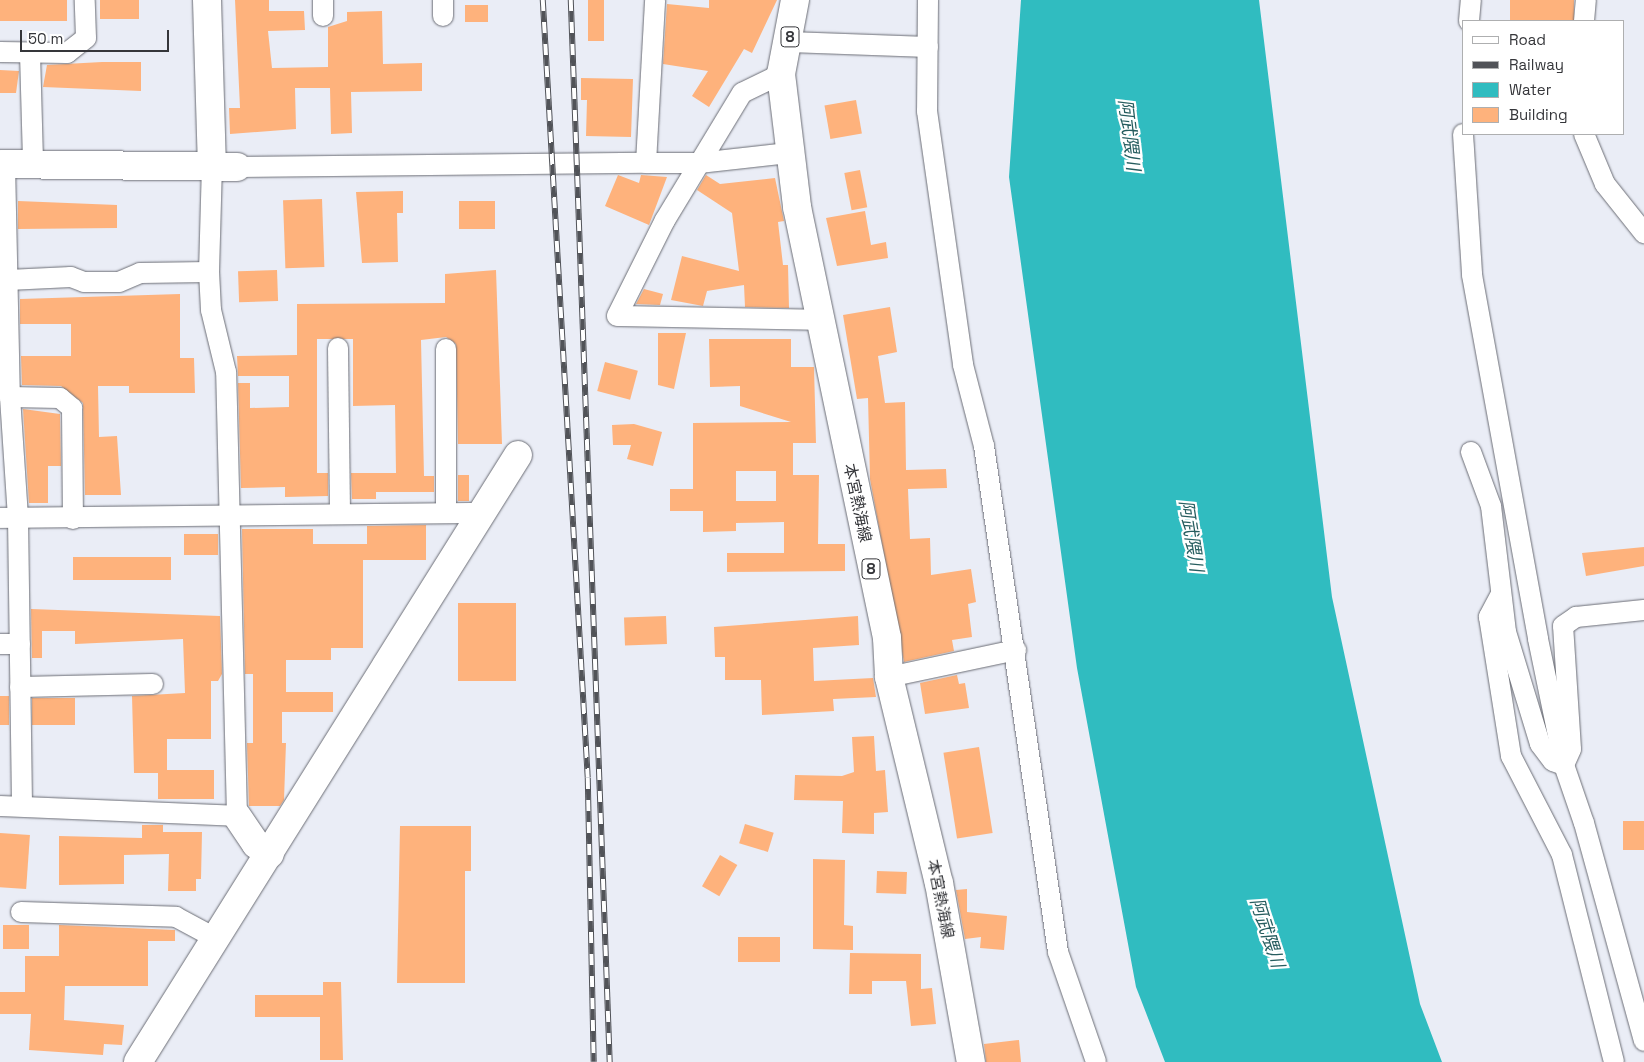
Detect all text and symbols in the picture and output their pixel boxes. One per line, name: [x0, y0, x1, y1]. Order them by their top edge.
scale bar: [22, 20, 171, 52]
legend: [1462, 20, 1624, 135]
road number: 8: [780, 24, 800, 50]
text: 50 m: [28, 29, 63, 48]
text: Road: [1509, 30, 1546, 49]
text: Railway: [1509, 55, 1564, 74]
text: Water: [1509, 80, 1551, 99]
water label: 阿武隈川: [1114, 98, 1144, 172]
text: Building: [1509, 105, 1568, 124]
street label: 本宮熱海線: [839, 462, 875, 544]
water label: 阿武隈川: [1175, 499, 1207, 573]
road number: 8: [861, 556, 881, 582]
street label: 本宮熱海線: [923, 858, 957, 940]
water label: 阿武隈川: [1246, 895, 1288, 971]

